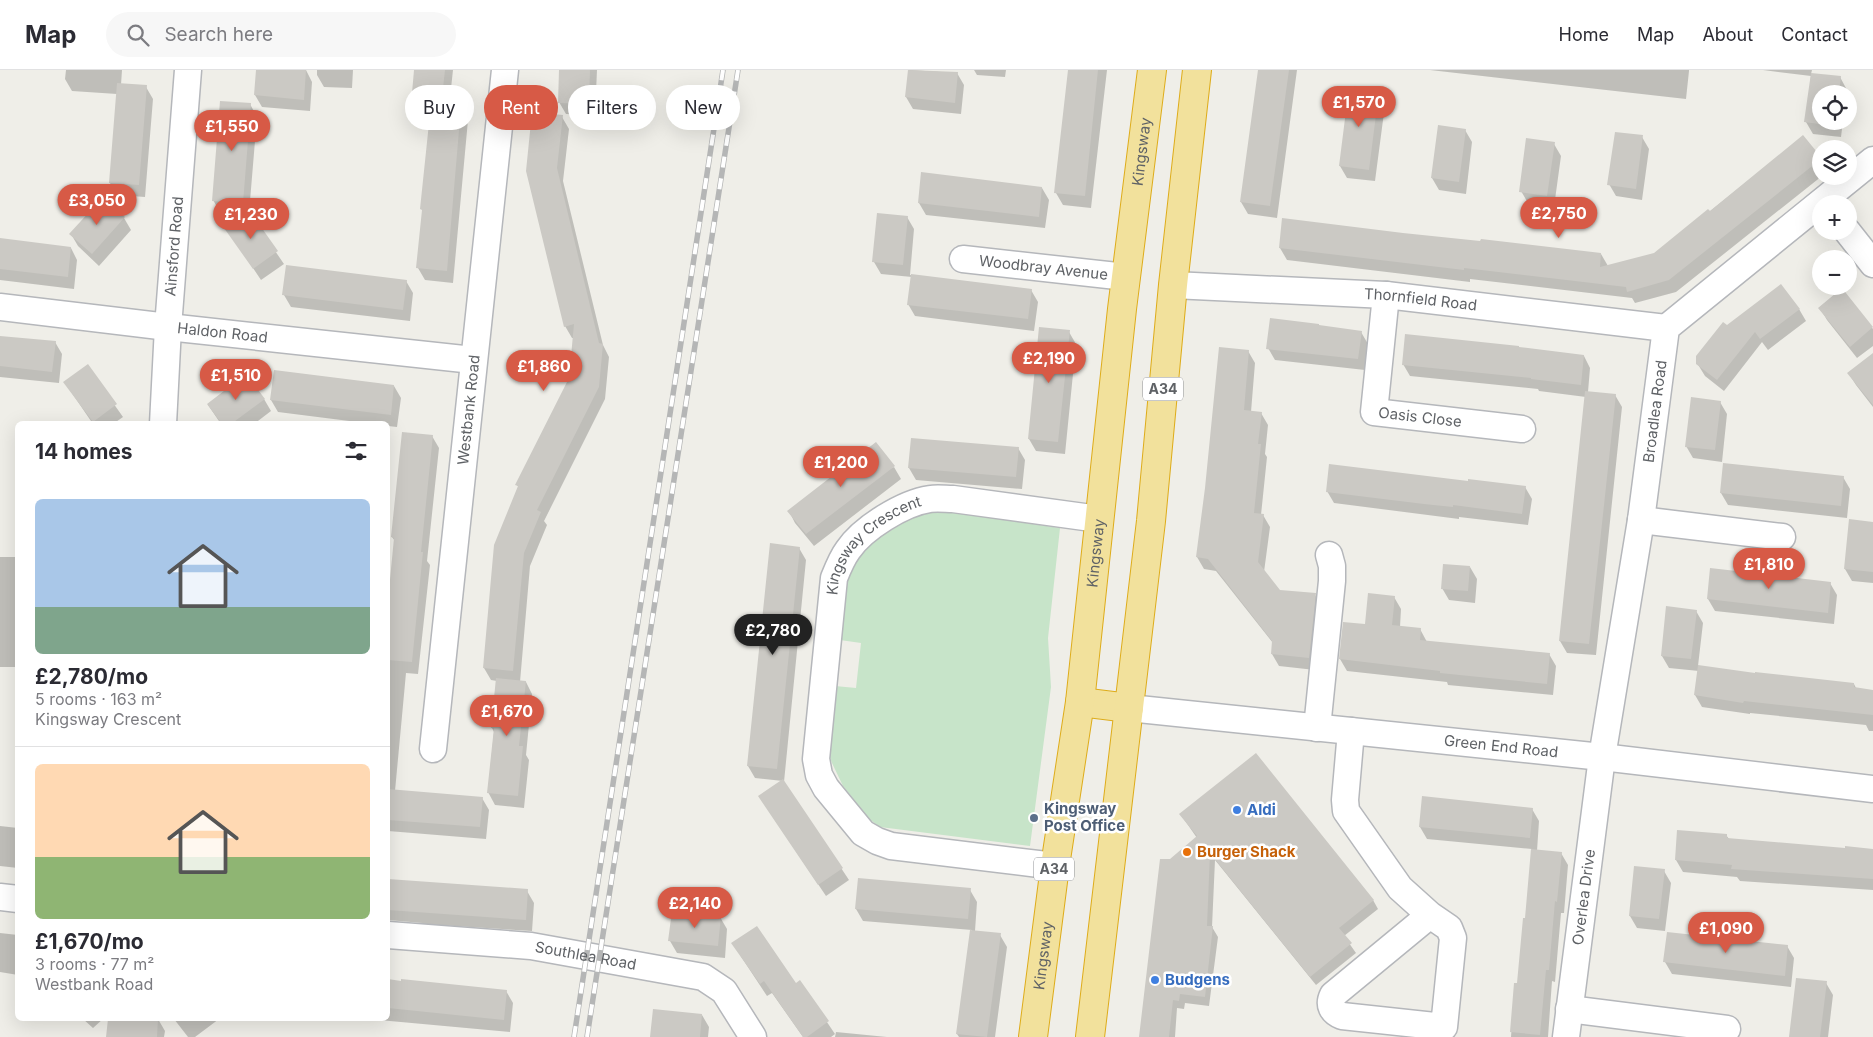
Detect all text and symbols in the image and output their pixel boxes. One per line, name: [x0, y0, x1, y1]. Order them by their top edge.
search box: [106, 12, 456, 57]
text: Map: [25, 20, 76, 49]
icon: search: [124, 21, 152, 49]
text: Search here: [164, 23, 273, 46]
text: Home: [1559, 24, 1609, 45]
text: Map: [1637, 24, 1674, 45]
text: About: [1702, 24, 1753, 45]
text: Contact: [1781, 24, 1848, 45]
chip: Buy: [405, 85, 474, 130]
chip: Rent: [484, 85, 558, 130]
chip: Filters: [568, 85, 656, 130]
chip: New: [666, 85, 740, 130]
pin: £1,570: [1318, 85, 1400, 128]
map controls: [1812, 85, 1857, 295]
button: locate: [1812, 85, 1857, 130]
text: £1,570: [1333, 92, 1385, 112]
pin: £1,550: [191, 109, 273, 152]
text: £1,550: [205, 116, 259, 136]
street label: Kingsway: [1128, 116, 1155, 187]
button: layers: [1812, 140, 1857, 185]
pin: £3,050: [56, 184, 138, 226]
text: £3,050: [69, 190, 125, 210]
button: +: [1812, 195, 1857, 240]
street label: Ainsford Road: [160, 196, 187, 297]
pin: £2,750: [1518, 196, 1600, 239]
pin: £1,230: [210, 198, 292, 240]
text: £2,750: [1531, 203, 1587, 223]
text: £1,230: [224, 204, 278, 224]
button: −: [1812, 250, 1857, 295]
street label: Woodbray Avenue: [978, 251, 1109, 284]
street label: Thornfield Road: [1364, 284, 1478, 315]
street label: Haldon Road: [176, 318, 269, 347]
pin: £2,190: [1008, 342, 1090, 384]
text: £2,190: [1023, 348, 1075, 368]
pin: £1,860: [503, 350, 585, 392]
street label: Westbank Road: [453, 354, 484, 466]
text: £1,860: [517, 356, 571, 376]
pin: £1,510: [195, 358, 277, 401]
street label: Broadlea Road: [1639, 359, 1671, 464]
text: £1,510: [211, 365, 261, 385]
road number: A34: [1143, 378, 1183, 400]
street label: Oasis Close: [1377, 403, 1463, 431]
icon: filters: [342, 437, 370, 465]
text: 14 homes: [35, 439, 133, 464]
pin: £1,200: [800, 446, 882, 488]
text: £1,200: [814, 452, 868, 472]
street label: Kingsway Crescent: [822, 491, 923, 596]
street label: Kingsway: [1082, 517, 1109, 588]
icon: home: [158, 531, 248, 621]
pin: £1,810: [1728, 548, 1810, 590]
text: £1,810: [1744, 554, 1794, 574]
pin: £2,780: [732, 614, 814, 656]
text: £2,780: [745, 620, 801, 640]
text: £2,780/mo: [35, 664, 148, 689]
text: 5 rooms · 163 m²: [35, 689, 162, 709]
pin: £1,670: [466, 694, 548, 737]
text: £1,670: [481, 701, 533, 721]
text: Kingsway Crescent: [35, 709, 181, 729]
street label: Green End Road: [1443, 731, 1559, 761]
icon: home: [158, 797, 248, 887]
place label: Kingsway Post Office: [1044, 799, 1125, 835]
place label: Aldi: [1247, 800, 1276, 819]
marker: Aldi: [1231, 804, 1243, 816]
marker: Kingsway Post Office: [1028, 812, 1040, 824]
place label: Burger Shack: [1197, 842, 1296, 861]
marker: Burger Shack: [1181, 846, 1193, 858]
street label: Overlea Drive: [1568, 848, 1599, 946]
road number: A34: [1034, 858, 1074, 881]
pin: £2,140: [654, 886, 736, 929]
text: £2,140: [669, 893, 721, 913]
pin: £1,090: [1685, 912, 1767, 954]
text: £1,090: [1699, 918, 1753, 938]
street label: Kingsway: [1029, 920, 1057, 991]
text: £1,670/mo: [35, 929, 144, 954]
street label: Southlea Road: [534, 937, 638, 974]
text: 3 rooms · 77 m²: [35, 954, 154, 974]
place label: Budgens: [1165, 970, 1230, 989]
text: Westbank Road: [35, 974, 153, 994]
marker: Budgens: [1149, 974, 1161, 986]

